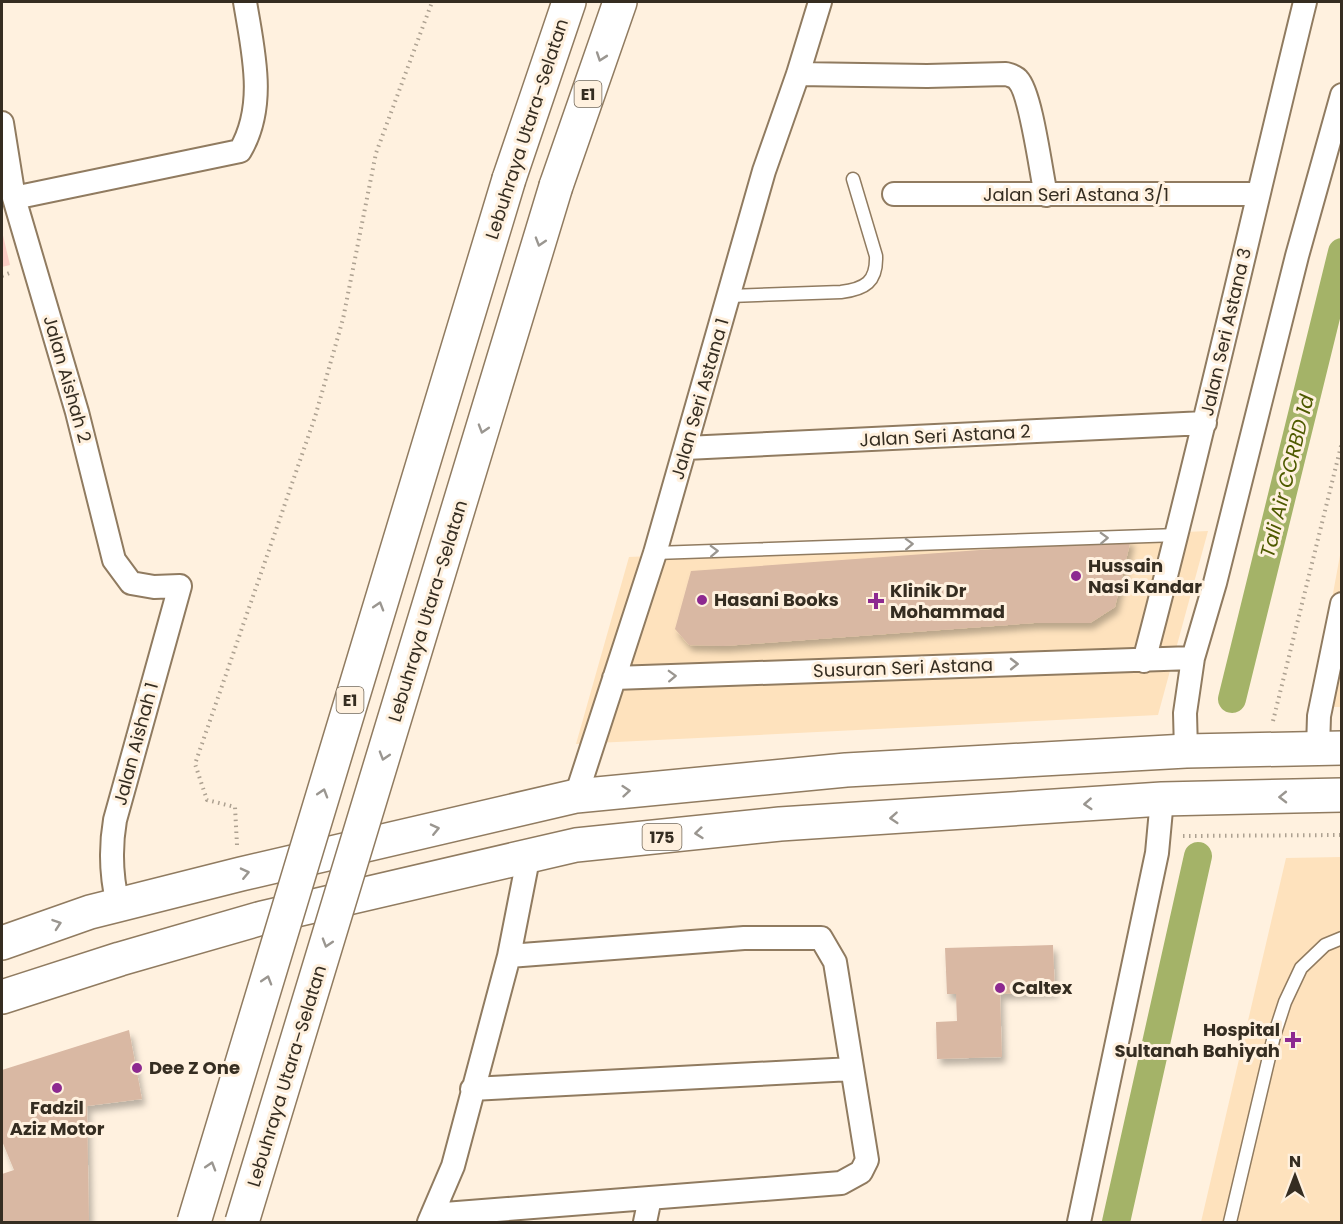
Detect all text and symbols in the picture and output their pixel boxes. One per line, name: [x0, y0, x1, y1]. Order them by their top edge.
street label: Lebuhraya Utara–Selatan: [479, 15, 574, 242]
one-way arrow: [595, 51, 608, 62]
road number: E1: [574, 81, 602, 107]
street label: Jalan Seri Astana 3/1: [983, 182, 1169, 207]
one-way arrow: [534, 237, 547, 247]
street label: Jalan Seri Astana 3: [1194, 245, 1257, 418]
street label: Jalan Aishah 2: [37, 312, 98, 445]
street label: Jalan Seri Astana 1: [665, 315, 735, 482]
water label: Tali Air CCRBD 1d: [1253, 391, 1321, 561]
street label: Jalan Seri Astana 2: [859, 419, 1031, 452]
one-way arrow: [478, 423, 490, 434]
street label: Lebuhraya Utara–Selatan: [382, 497, 473, 725]
one-way arrow: [1099, 531, 1108, 544]
one-way arrow: [904, 538, 913, 551]
one-way arrow: [709, 545, 718, 557]
place label: Hussain Nasi Kandar: [1088, 553, 1202, 599]
marker: Hussain Nasi Kandar: [1069, 569, 1083, 583]
place label: Klinik Dr Mohammad: [890, 578, 1005, 624]
place label: Hasani Books: [714, 587, 839, 612]
marker: Klinik Dr Mohammad: [867, 592, 885, 610]
marker: Hasani Books: [695, 593, 709, 607]
one-way arrow: [372, 601, 384, 612]
street label: Susuran Seri Astana: [813, 652, 993, 683]
one-way arrow: [1010, 658, 1019, 671]
one-way arrow: [668, 670, 677, 683]
street label: Jalan Aishah 1: [107, 680, 164, 808]
road number: E1: [336, 687, 364, 713]
one-way arrow: [379, 751, 391, 761]
one-way arrow: [621, 785, 630, 798]
one-way arrow: [316, 788, 328, 799]
one-way arrow: [1279, 790, 1288, 803]
one-way arrow: [1084, 798, 1093, 811]
one-way arrow: [889, 811, 898, 824]
one-way arrow: [430, 823, 440, 836]
road number: 175: [642, 824, 682, 850]
one-way arrow: [695, 826, 704, 839]
one-way arrow: [240, 868, 250, 881]
one-way arrow: [51, 918, 62, 931]
one-way arrow: [322, 937, 334, 948]
street label: Lebuhraya Utara–Selatan: [241, 962, 332, 1190]
one-way arrow: [260, 975, 272, 986]
place label: Caltex: [1012, 975, 1073, 1000]
marker: Caltex: [993, 981, 1007, 995]
place label: Hospital Sultanah Bahiyah: [1114, 1017, 1280, 1063]
marker: Hospital Sultanah Bahiyah: [1284, 1031, 1302, 1049]
place label: Dee Z One: [149, 1055, 240, 1080]
marker: Dee Z One: [130, 1061, 144, 1075]
marker: Fadzil Aziz Motor: [50, 1081, 64, 1095]
place label: Fadzil Aziz Motor: [10, 1095, 105, 1141]
north arrow: [1265, 1146, 1325, 1206]
text: N: [1289, 1150, 1301, 1173]
one-way arrow: [204, 1162, 216, 1172]

